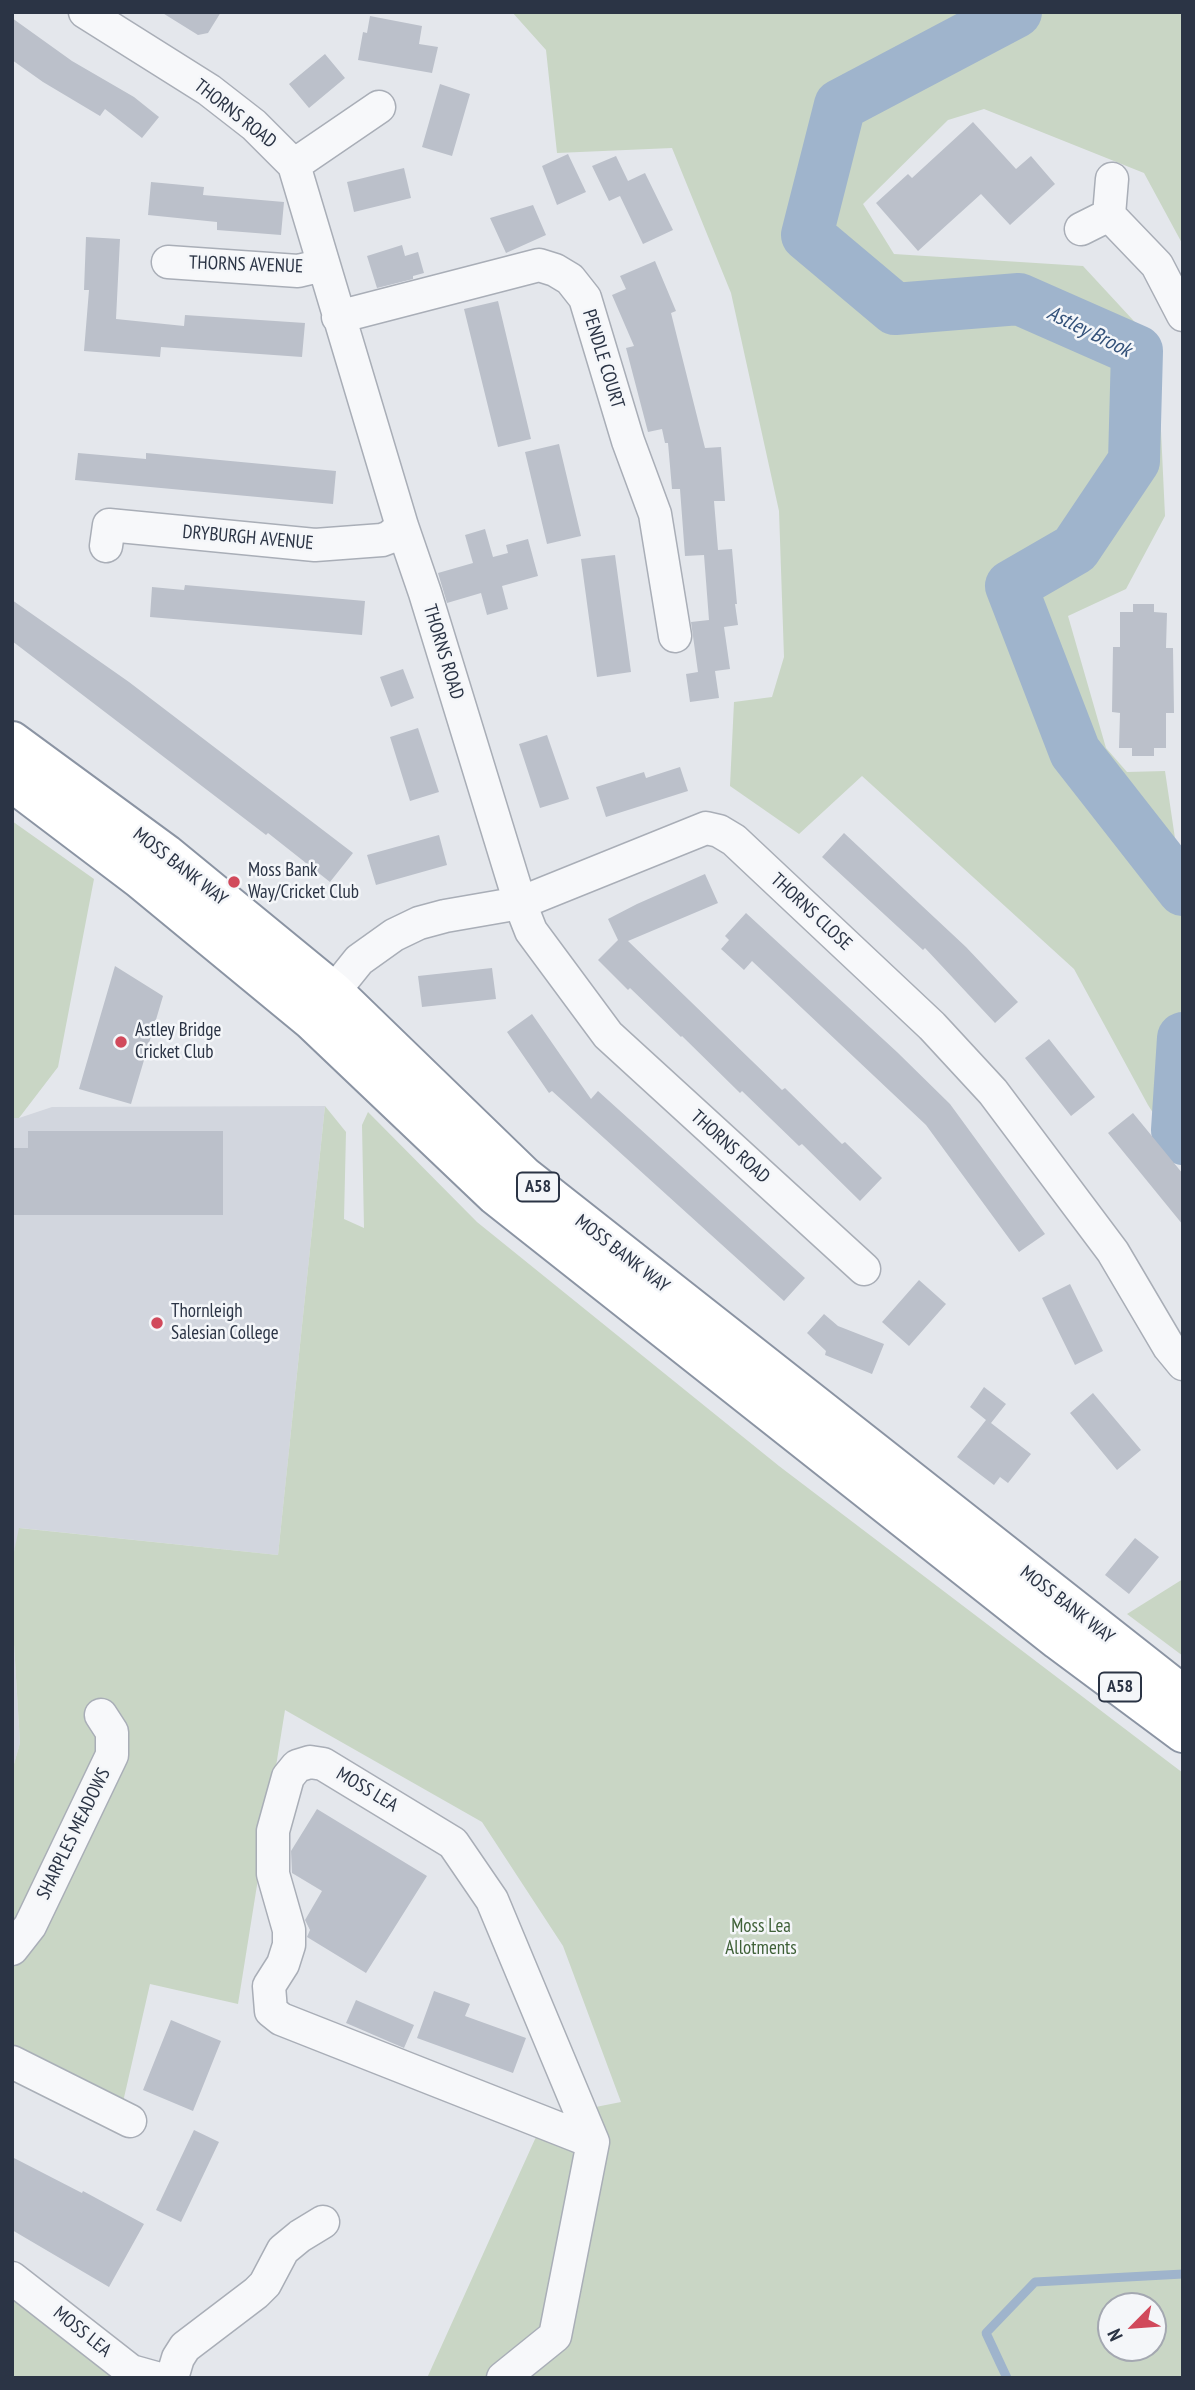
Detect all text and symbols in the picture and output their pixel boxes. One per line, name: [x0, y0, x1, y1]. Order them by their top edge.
street label: THORNS ROAD: [189, 75, 281, 153]
street label: THORNS AVENUE: [189, 252, 303, 278]
water label: Astley Brook: [1043, 301, 1135, 363]
street label: PENDLE COURT: [577, 307, 629, 411]
street label: DRYBURGH AVENUE: [182, 521, 314, 555]
street label: THORNS ROAD: [418, 602, 468, 702]
street label: MOSS BANK WAY: [128, 823, 232, 911]
place label: Moss Bank Way/Cricket Club: [248, 860, 359, 904]
street label: THORNS CLOSE: [766, 869, 856, 955]
marker: Moss Bank Way/Cricket Club: [226, 874, 242, 890]
place label: Astley Bridge Cricket Club: [135, 1020, 221, 1064]
marker: Astley Bridge Cricket Club: [113, 1034, 129, 1050]
street label: THORNS ROAD: [686, 1106, 774, 1188]
road number: A58: [517, 1172, 559, 1202]
street label: MOSS BANK WAY: [570, 1210, 674, 1298]
place label: Thornleigh Salesian College: [171, 1301, 279, 1345]
marker: Thornleigh Salesian College: [149, 1315, 165, 1331]
street label: MOSS BANK WAY: [1015, 1561, 1119, 1649]
road number: A58: [1099, 1672, 1141, 1702]
street label: MOSS LEA: [332, 1763, 402, 1817]
street label: SHARPLES MEADOWS: [32, 1765, 116, 1903]
park label: Moss Lea Allotments: [725, 1916, 797, 1960]
north arrow: [1097, 2292, 1167, 2362]
street label: MOSS LEA: [48, 2302, 116, 2362]
text: N: [1102, 2325, 1128, 2345]

